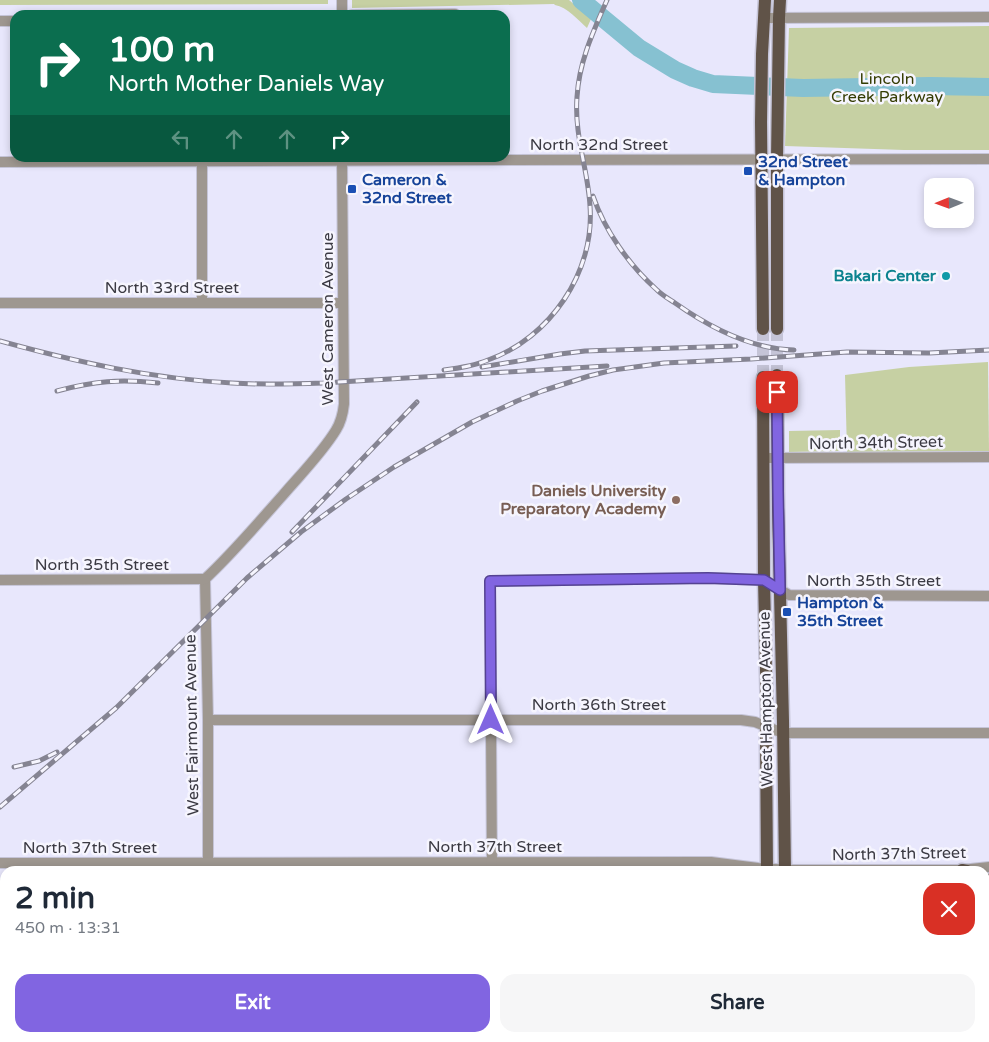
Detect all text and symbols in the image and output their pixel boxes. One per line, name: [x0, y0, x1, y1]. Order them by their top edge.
text: 100 m: [108, 29, 215, 71]
icon: right: [25, 30, 90, 95]
park label: Lincoln Creek Parkway: [831, 69, 943, 107]
text: North Mother Daniels Way: [108, 71, 384, 97]
icon: left: [167, 125, 195, 153]
icon: ahead: [220, 125, 248, 153]
icon: ahead: [273, 125, 301, 153]
icon: right: [326, 125, 354, 153]
street label: North 32nd Street: [530, 135, 668, 155]
place label: 32nd Street & Hampton: [758, 152, 849, 190]
marker: 32nd Street & Hampton: [742, 165, 754, 177]
place label: Cameron & 32nd Street: [362, 170, 453, 208]
north arrow: [924, 178, 974, 228]
map controls: [924, 178, 974, 228]
marker: Cameron & 32nd Street: [346, 183, 358, 195]
street label: West Cameron Avenue: [318, 232, 338, 406]
place label: Bakari Center: [833, 266, 937, 286]
marker: Bakari Center: [940, 270, 952, 282]
street label: North 33rd Street: [105, 278, 239, 298]
pin: [756, 371, 798, 413]
icon: arrive: [763, 378, 791, 406]
street label: North 34th Street: [809, 432, 943, 454]
place label: Daniels University Preparatory Academy: [500, 481, 666, 519]
marker: Daniels University Preparatory Academy: [670, 494, 682, 506]
street label: North 35th Street: [35, 555, 169, 575]
street label: North 35th Street: [807, 571, 941, 591]
place label: Hampton & 35th Street: [797, 593, 884, 631]
marker: Hampton & 35th Street: [781, 606, 793, 618]
street label: West Hampton Avenue: [754, 611, 778, 787]
street label: West Fairmount Avenue: [180, 634, 204, 816]
position arrow: [464, 693, 516, 745]
street label: North 36th Street: [532, 695, 666, 715]
street label: North 37th Street: [428, 837, 562, 857]
street label: North 37th Street: [23, 838, 157, 858]
street label: North 37th Street: [832, 843, 966, 865]
text: 2 min: [15, 880, 95, 917]
button: close: [923, 883, 975, 935]
text: 450 m · 13:31: [15, 918, 121, 938]
button: Exit: [15, 974, 490, 1032]
button: Share: [500, 974, 975, 1032]

